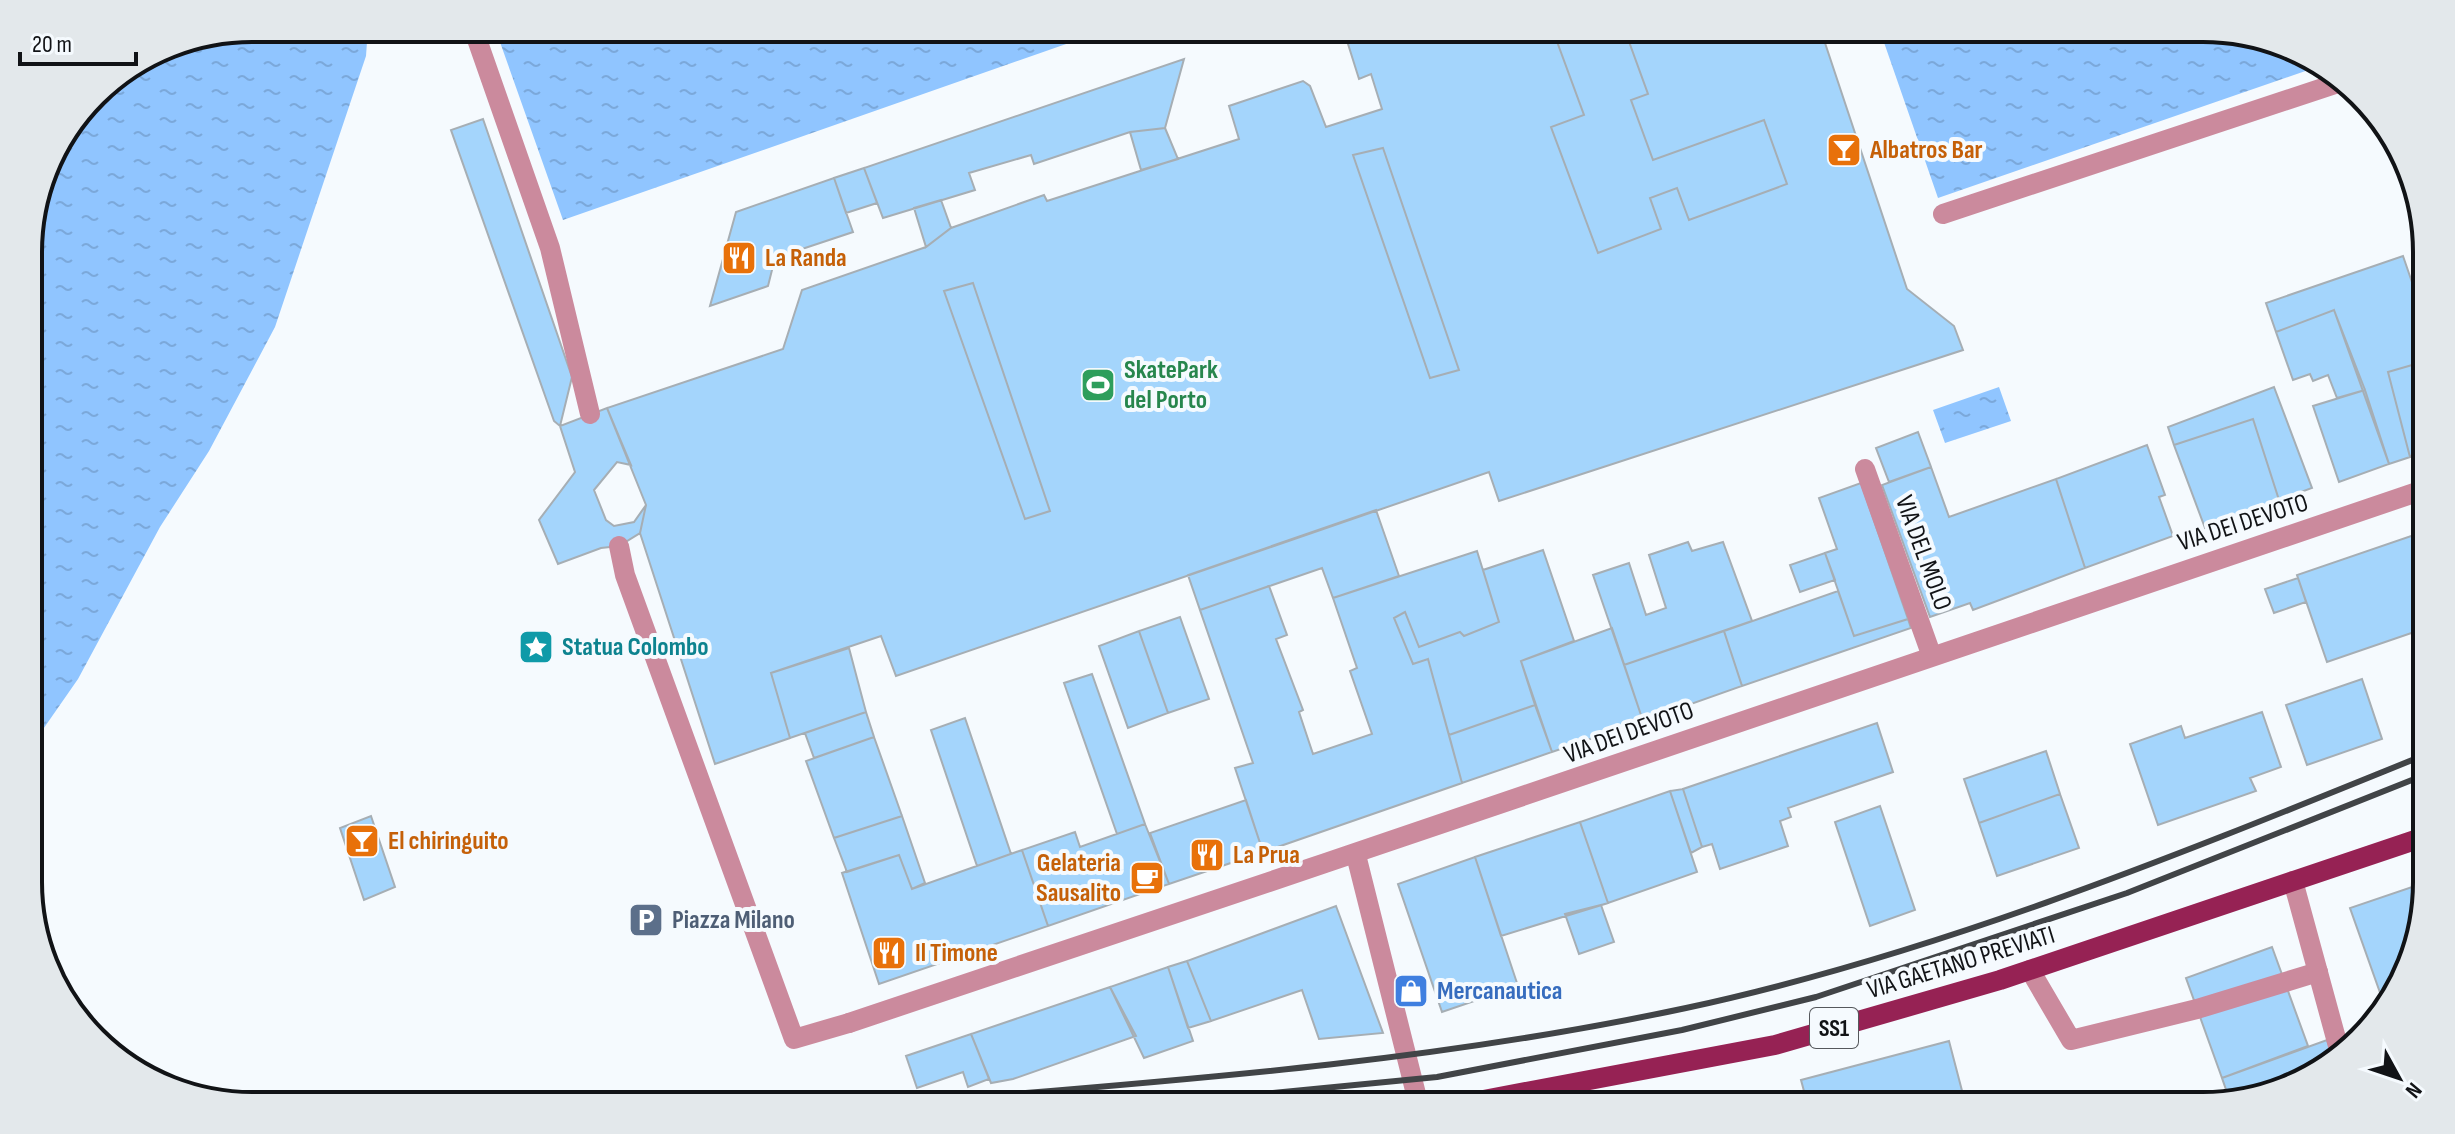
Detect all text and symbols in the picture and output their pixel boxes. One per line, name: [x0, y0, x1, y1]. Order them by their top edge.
scale bar: [20, 16, 136, 66]
text: 20 m: [32, 30, 72, 59]
bar icon: Albatros Bar: [1825, 131, 1863, 169]
place label: Albatros Bar: [1869, 135, 1983, 166]
restaurant icon: La Randa: [720, 239, 758, 277]
place label: La Randa: [765, 243, 847, 274]
place label: SkatePark del Porto: [1124, 355, 1218, 416]
sports icon: SkatePark del Porto: [1079, 366, 1117, 404]
street label: VIA DEI DEVOTO: [2174, 487, 2312, 559]
street label: VIA DEL MOLO: [1888, 491, 1958, 615]
place icon: Statua Colombo: [517, 628, 555, 666]
place label: Statua Colombo: [562, 632, 709, 663]
street label: VIA DEI DEVOTO: [1560, 695, 1698, 771]
bar icon: El chiringuito: [343, 822, 381, 860]
place label: El chiringuito: [388, 826, 509, 857]
restaurant icon: La Prua: [1188, 836, 1226, 874]
place label: La Prua: [1233, 840, 1300, 871]
place label: Gelateria Sausalito: [1036, 848, 1121, 909]
cafe icon: Gelateria Sausalito: [1128, 859, 1166, 897]
parking icon: Piazza Milano: [627, 901, 665, 939]
place label: Piazza Milano: [672, 905, 795, 936]
street label: VIA GAETANO PREVIATI: [1863, 920, 2059, 1006]
restaurant icon: Il Timone: [870, 934, 908, 972]
place label: Il Timone: [915, 938, 998, 969]
shop icon: Mercanautica: [1392, 972, 1430, 1010]
place label: Mercanautica: [1437, 976, 1562, 1007]
road number: SS1: [1810, 1008, 1858, 1048]
north arrow: [2359, 1038, 2439, 1118]
text: N: [2399, 1077, 2427, 1103]

